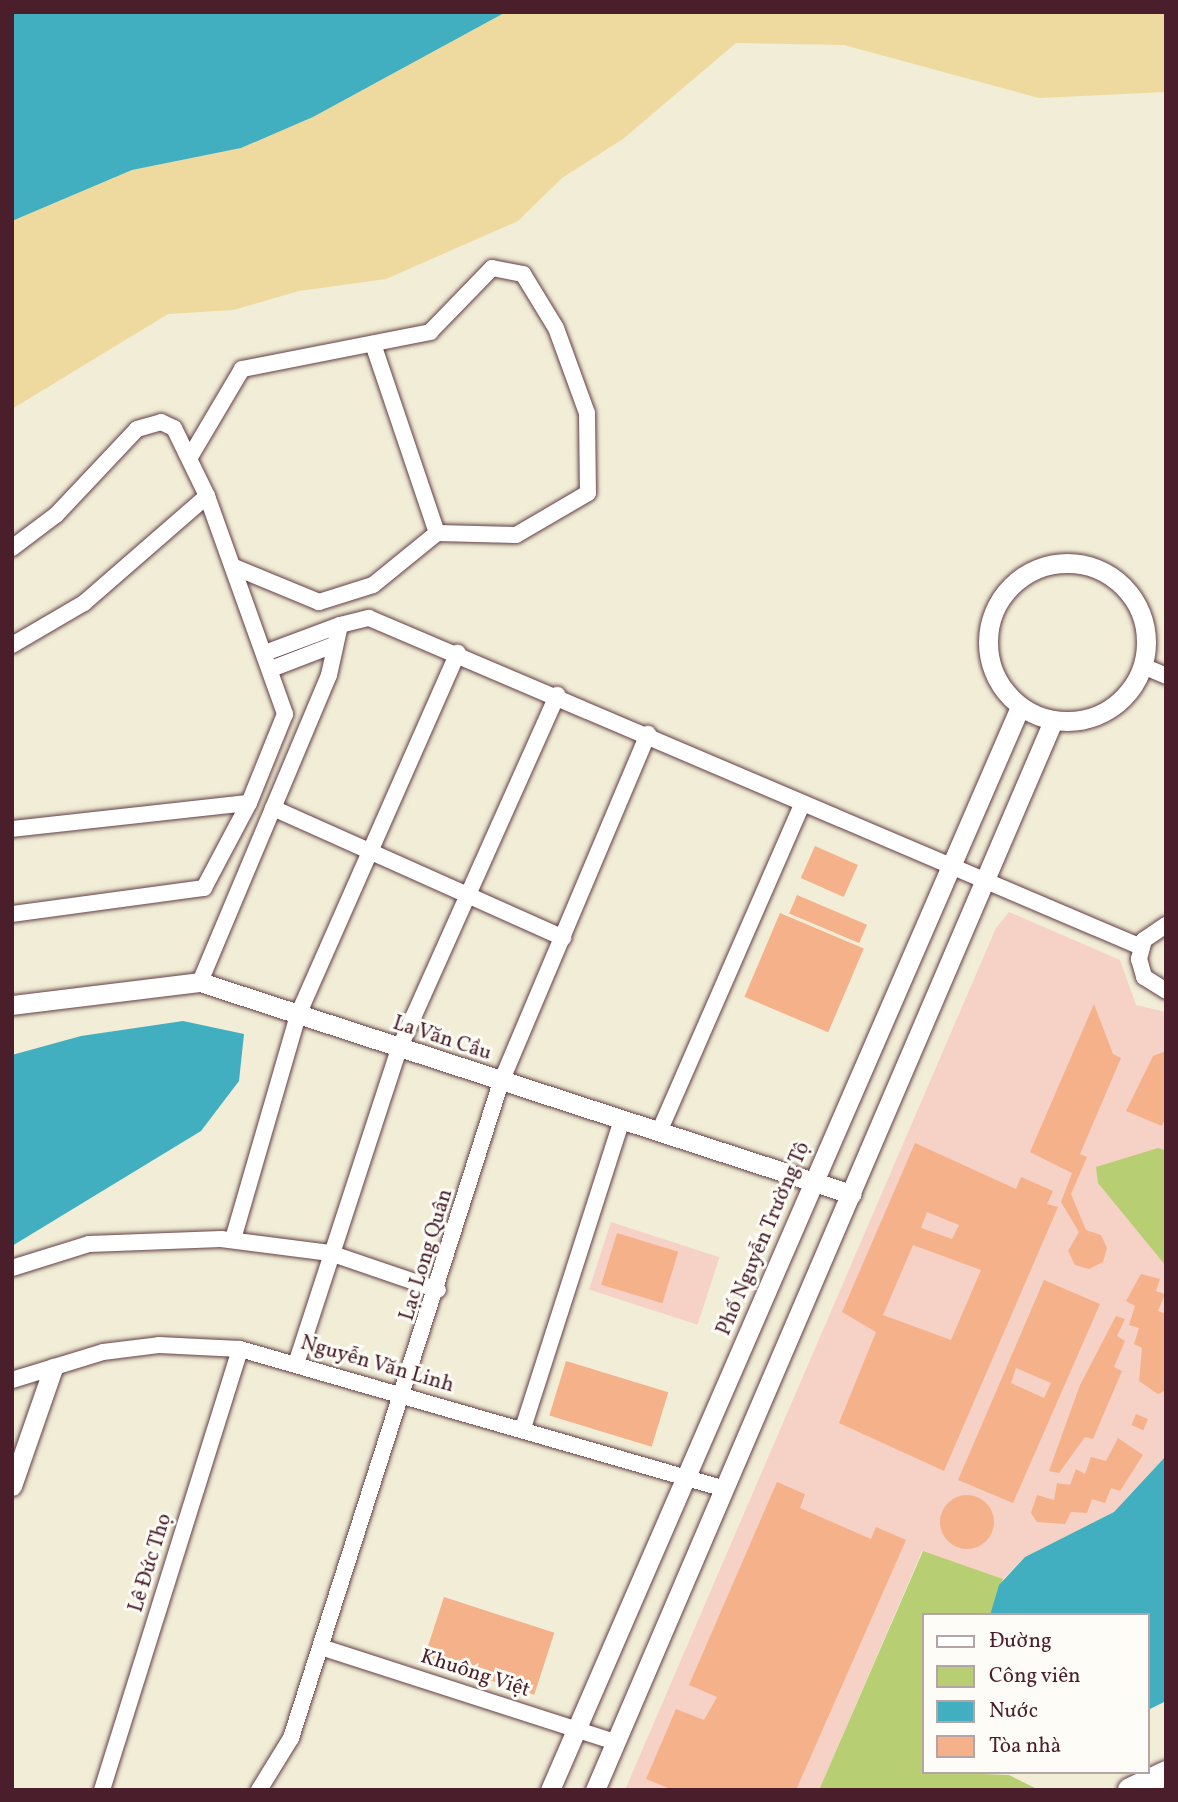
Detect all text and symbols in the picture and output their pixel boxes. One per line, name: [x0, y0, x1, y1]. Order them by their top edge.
street label: La Văn Cầu: [389, 1011, 495, 1067]
street label: Phố Nguyễn Trường Tộ: [712, 1138, 816, 1340]
street label: Lạc Long Quân: [395, 1186, 459, 1324]
street label: Nguyễn Văn Linh: [297, 1331, 457, 1399]
street label: Lê Đức Thọ: [124, 1510, 178, 1616]
legend: [922, 1613, 1150, 1774]
text: Đường: [989, 1627, 1052, 1656]
street label: Khuông Việt: [417, 1644, 533, 1704]
text: Công viên: [989, 1662, 1081, 1691]
text: Nước: [989, 1697, 1038, 1726]
text: Tòa nhà: [989, 1732, 1061, 1761]

